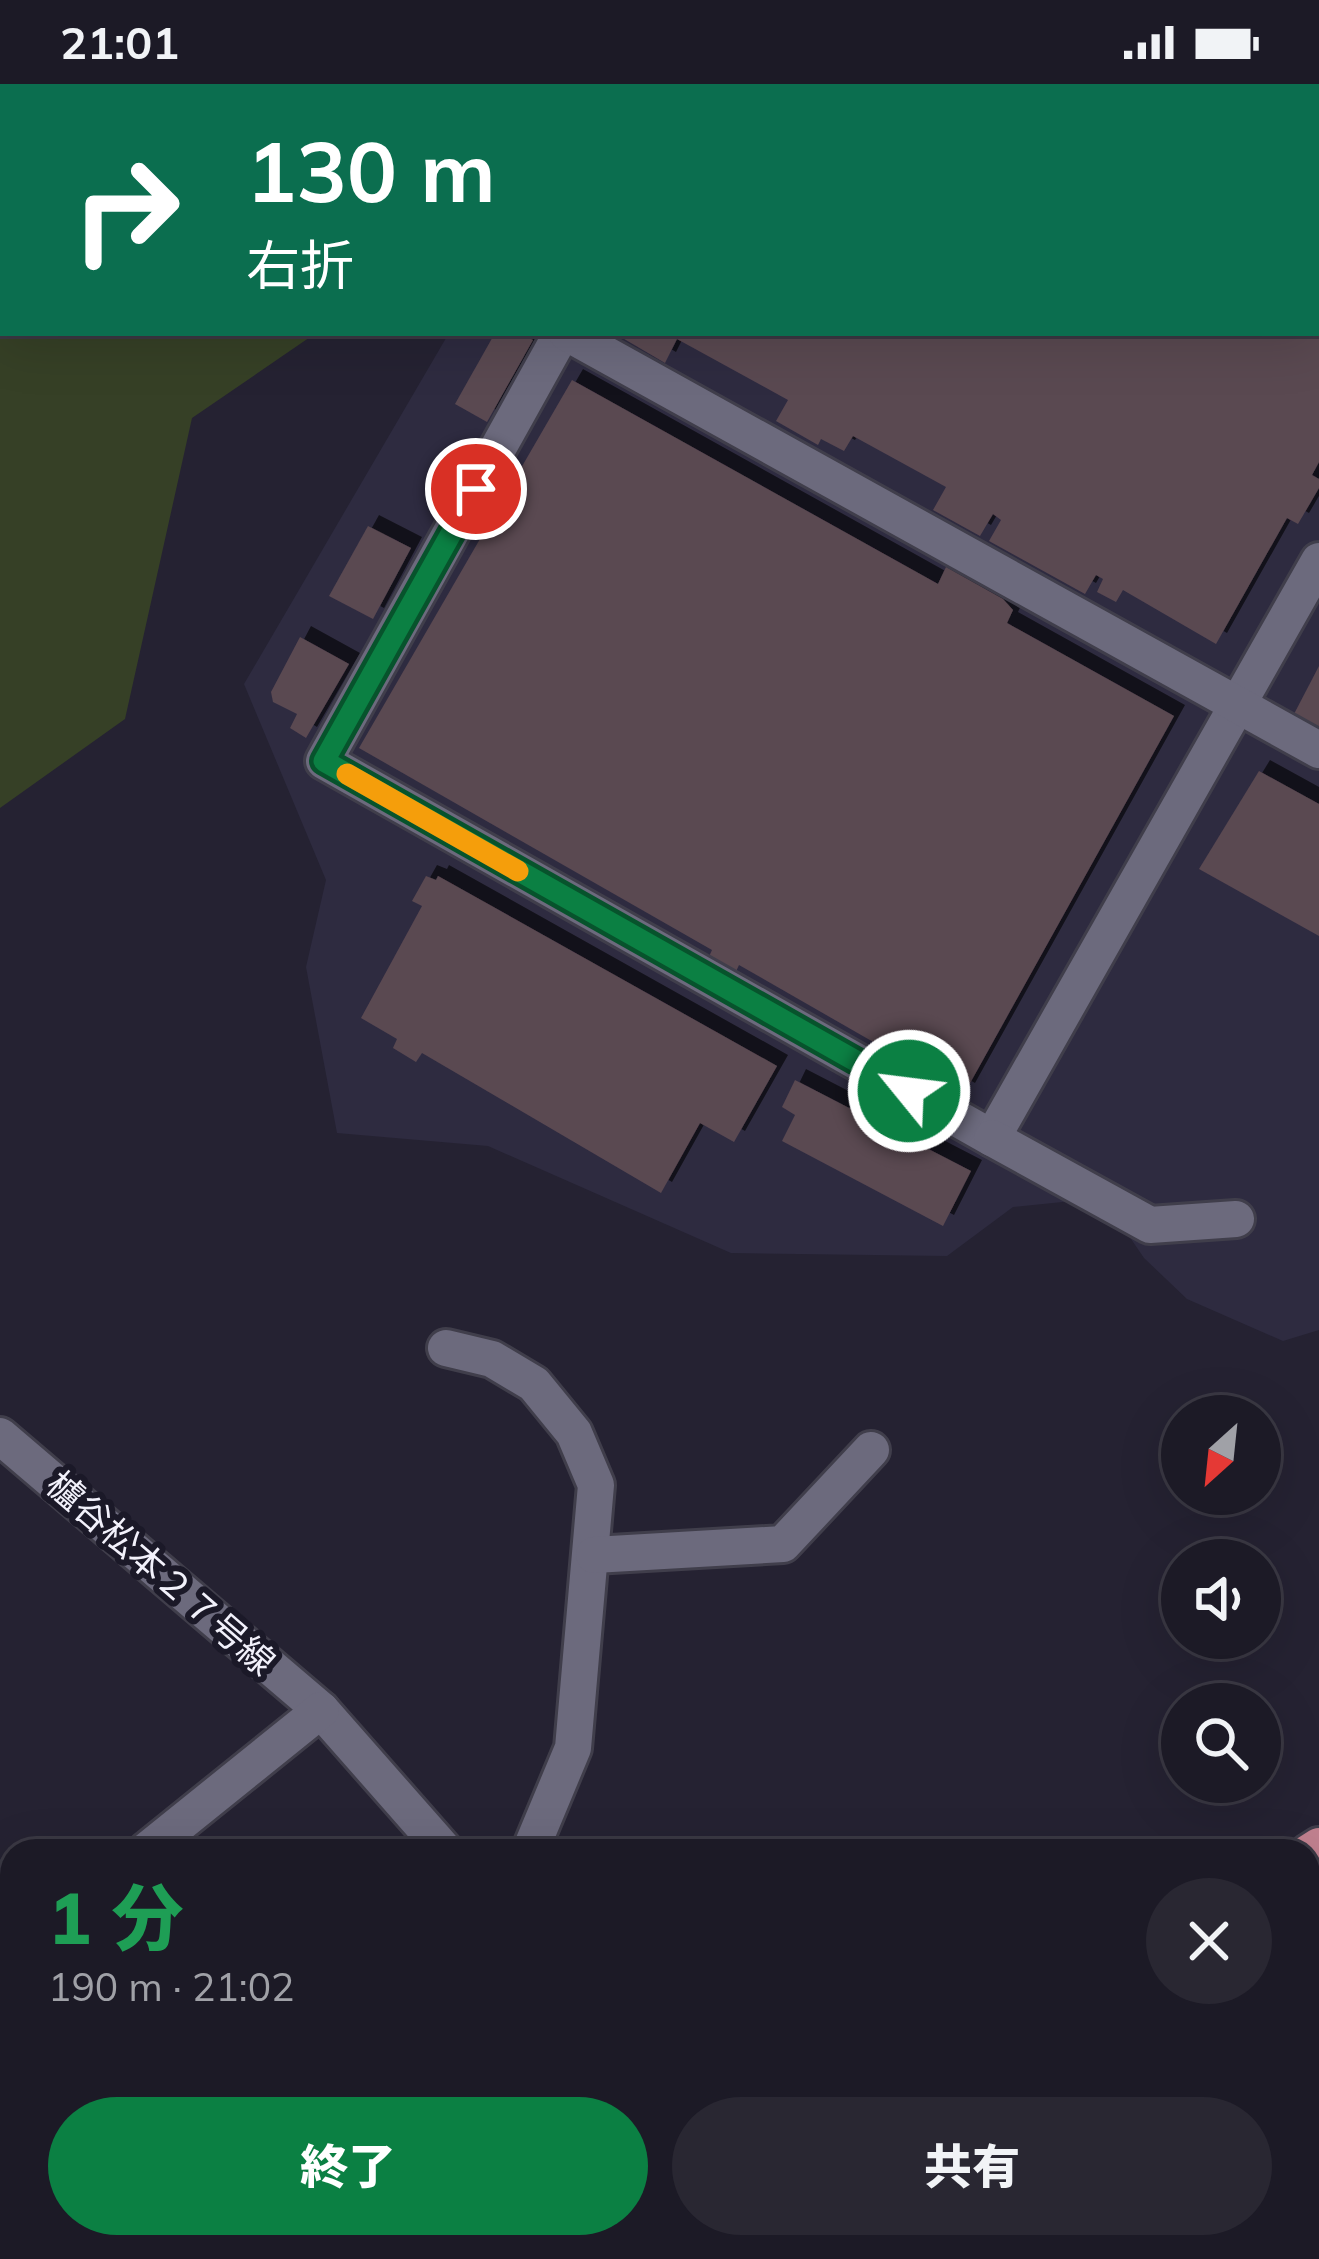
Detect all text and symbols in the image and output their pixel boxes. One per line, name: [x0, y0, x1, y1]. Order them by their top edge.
text: 21:01: [60, 14, 179, 70]
text: 130 m: [246, 118, 496, 223]
icon: right: [48, 132, 204, 288]
text: 右折: [246, 231, 354, 299]
pin: [425, 438, 527, 540]
icon: arrive: [443, 456, 509, 522]
position arrow: [846, 1028, 972, 1154]
north arrow: [1161, 1395, 1281, 1515]
map controls: [1161, 1395, 1281, 1803]
street label: 櫨谷松本２７号線: [38, 1461, 285, 1684]
button: sound: [1161, 1539, 1281, 1659]
button: search: [1161, 1683, 1281, 1803]
text: 1 分: [48, 1872, 184, 1962]
button: close: [1146, 1878, 1272, 2004]
text: 190 m · 21:02: [48, 1962, 294, 2011]
button: 終了: [48, 2097, 648, 2235]
button: 共有: [672, 2097, 1272, 2235]

